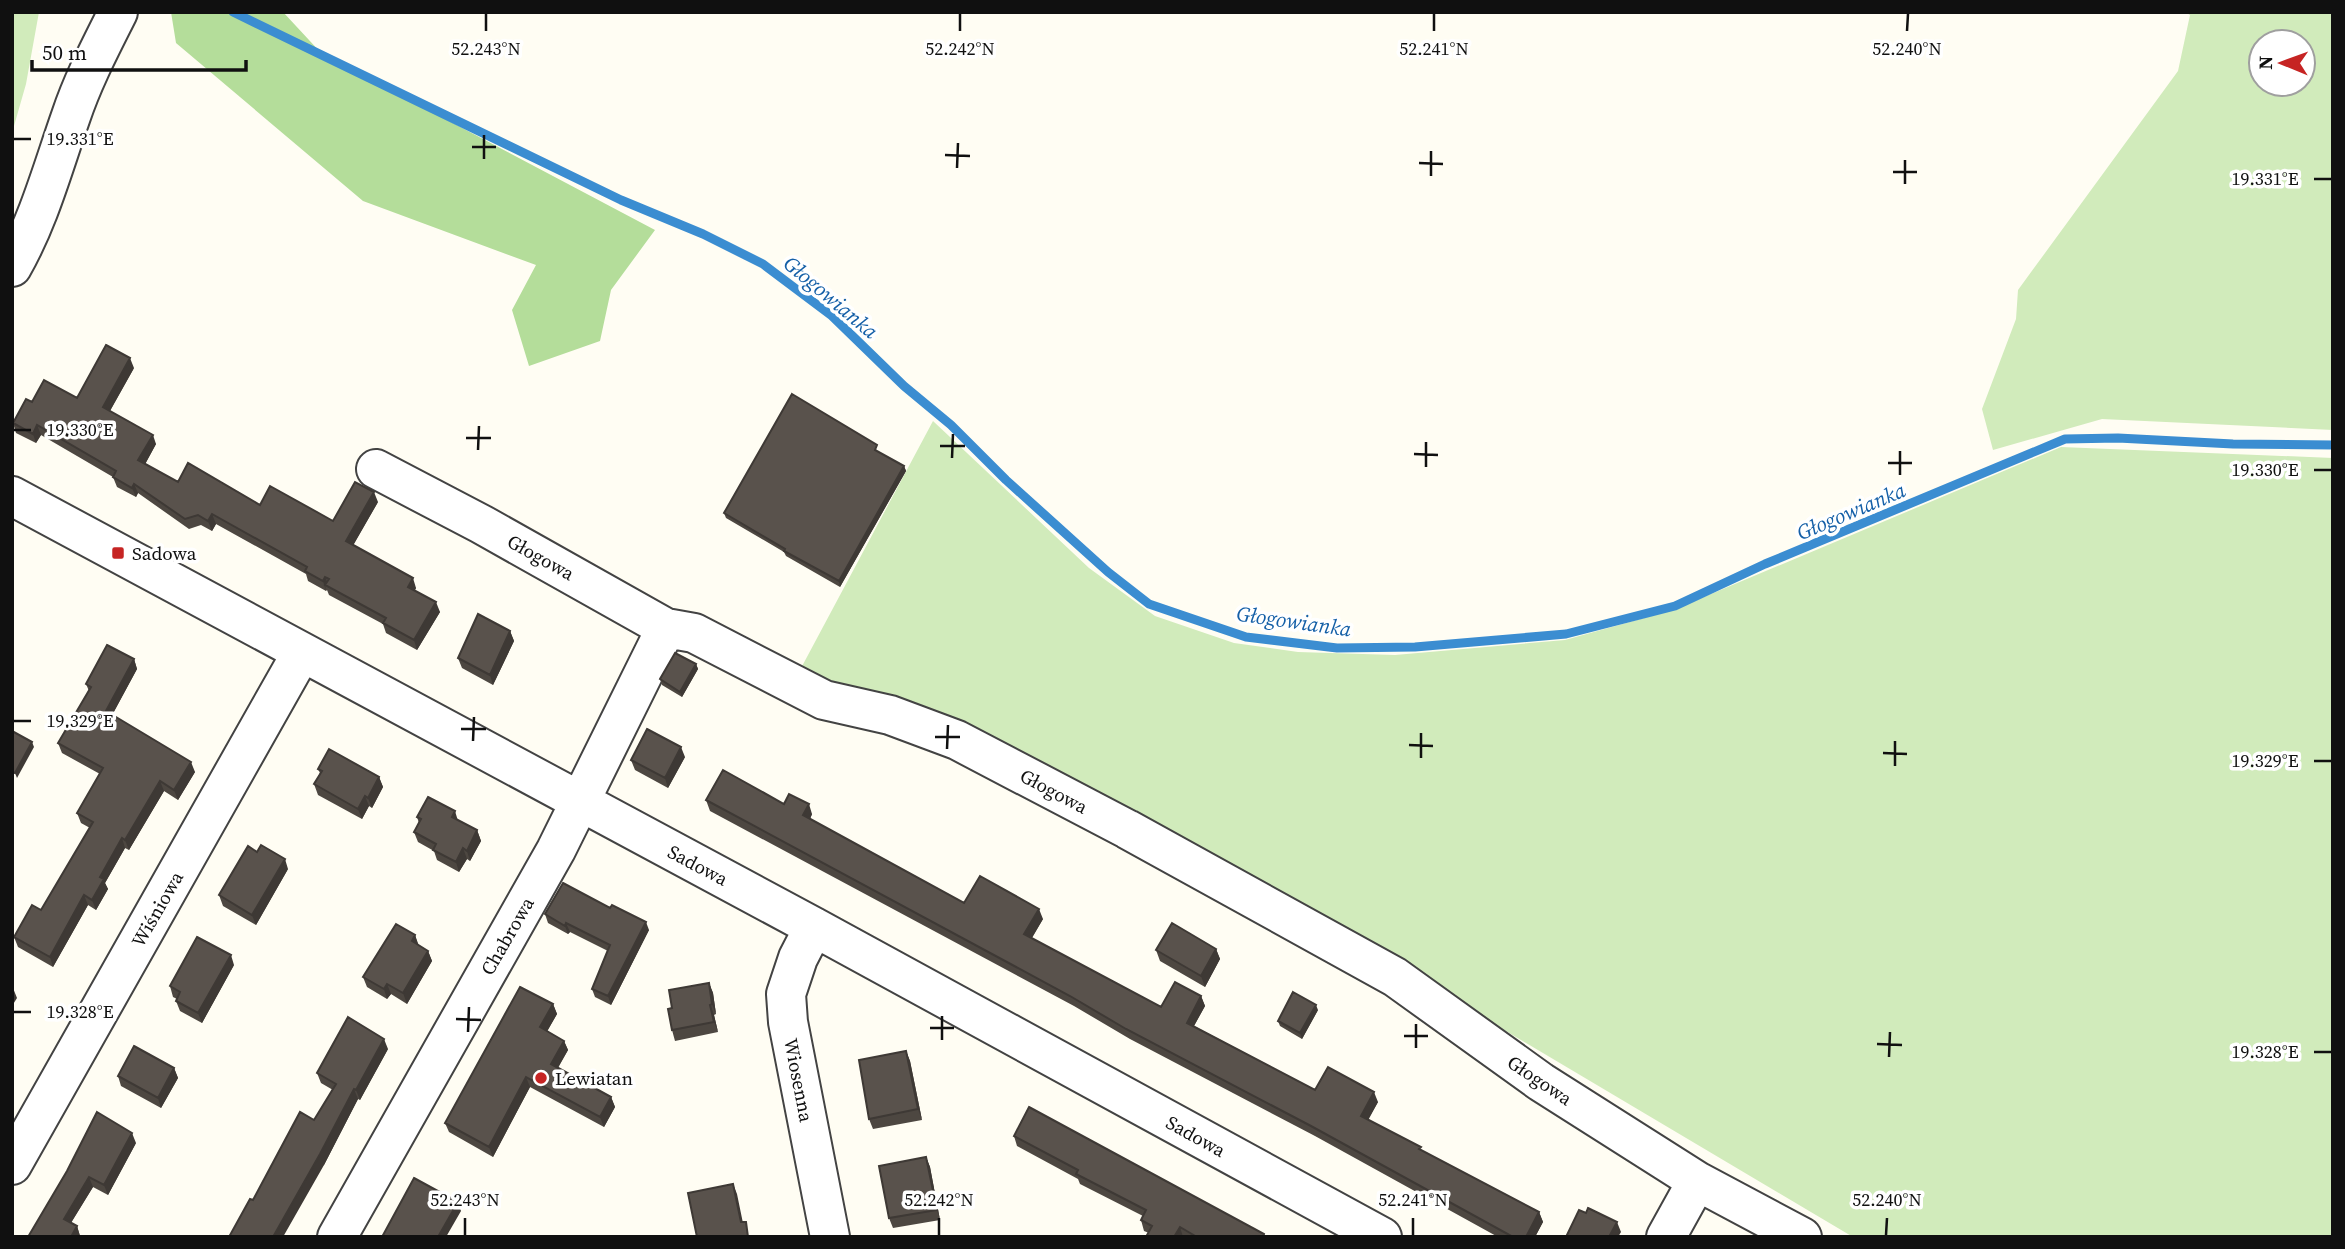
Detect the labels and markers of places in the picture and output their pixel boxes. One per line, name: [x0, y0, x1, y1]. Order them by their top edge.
place label: Sadowa: [132, 540, 197, 566]
marker: Sadowa: [110, 545, 126, 561]
place label: Lewiatan: [555, 1065, 633, 1091]
marker: Lewiatan: [533, 1070, 549, 1086]

